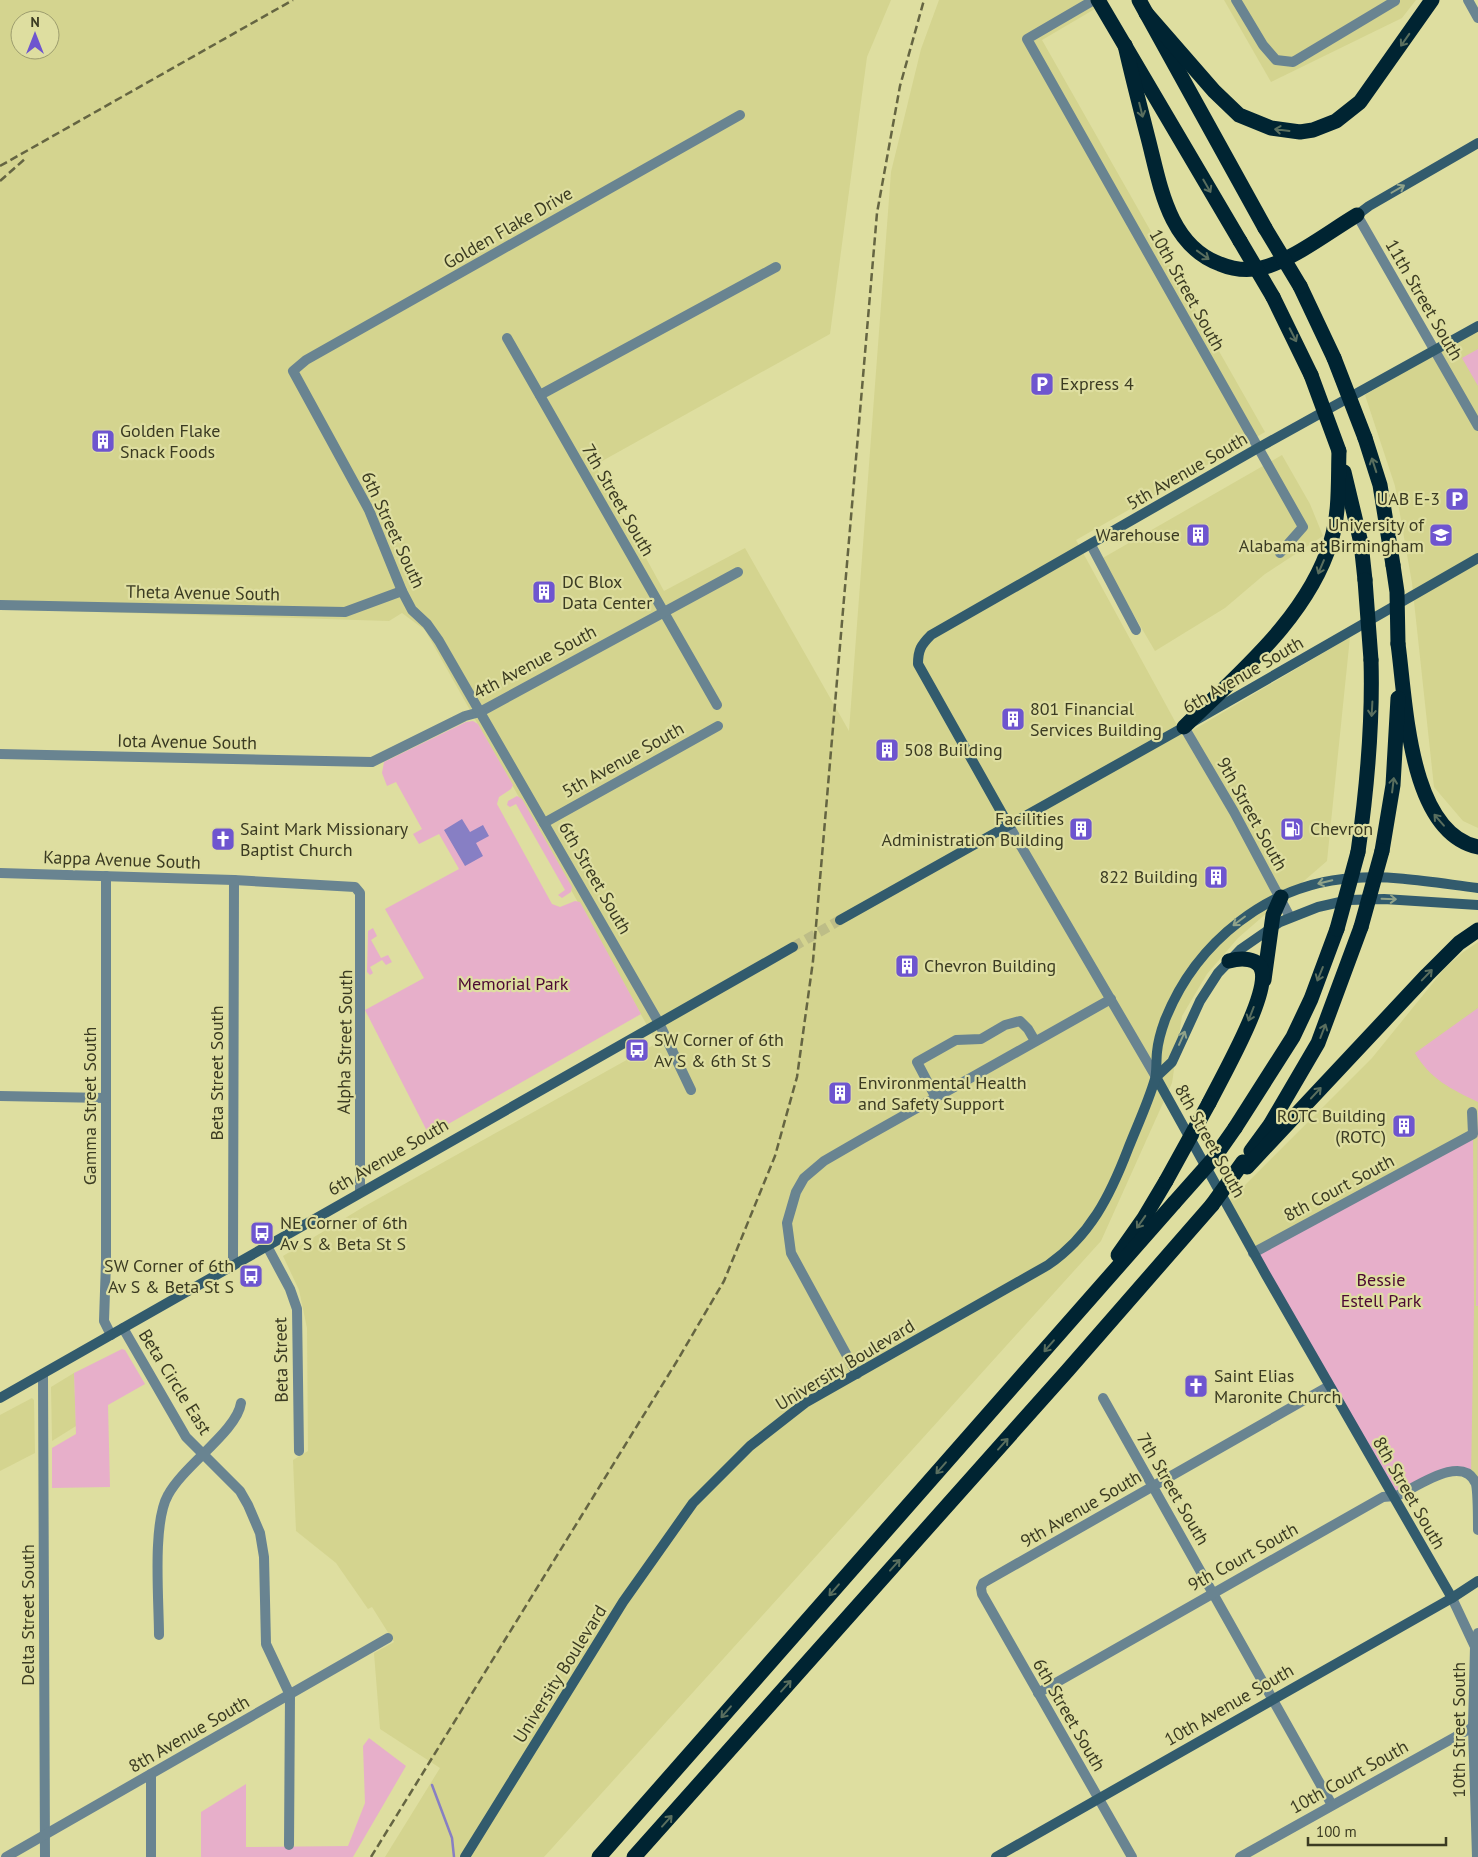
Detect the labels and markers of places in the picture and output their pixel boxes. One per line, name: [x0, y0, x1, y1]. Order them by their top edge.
parking icon: Express 4: [1029, 371, 1055, 397]
place label: Express 4: [1060, 372, 1134, 395]
place label: Golden Flake Snack Foods: [120, 419, 220, 463]
building icon: Golden Flake Snack Foods: [90, 428, 116, 454]
parking icon: UAB E-3: [1444, 486, 1470, 512]
place label: UAB E-3: [1376, 487, 1440, 510]
place label: University of Alabama at Birmingham: [1239, 513, 1425, 557]
building icon: Warehouse: [1185, 522, 1211, 548]
school or university icon: University of Alabama at Birmingham: [1428, 522, 1454, 548]
place label: Warehouse: [1096, 523, 1180, 546]
place label: DC Blox Data Center: [562, 570, 652, 614]
building icon: DC Blox Data Center: [531, 579, 557, 605]
place label: 801 Financial Services Building: [1030, 697, 1162, 741]
building icon: 801 Financial Services Building: [1000, 706, 1026, 732]
building icon: 508 Building: [874, 737, 900, 763]
place label: 508 Building: [904, 738, 1003, 761]
place label: Facilities Administration Building: [881, 807, 1064, 851]
building icon: Facilities Administration Building: [1068, 816, 1094, 842]
fuel station icon: Chevron: [1279, 816, 1305, 842]
place label: Saint Mark Missionary Baptist Church: [240, 817, 409, 861]
place label: Chevron: [1310, 817, 1373, 840]
church icon: Saint Mark Missionary Baptist Church: [210, 826, 236, 852]
building icon: 822 Building: [1203, 864, 1229, 890]
place label: 822 Building: [1099, 865, 1198, 888]
building icon: Chevron Building: [894, 953, 920, 979]
place label: Chevron Building: [924, 954, 1056, 977]
place label: SW Corner of 6th Av S & 6th St S: [654, 1028, 784, 1072]
bus stop icon: SW Corner of 6th Av S & 6th St S: [624, 1037, 650, 1063]
place label: Environmental Health and Safety Support: [858, 1071, 1027, 1115]
building icon: Environmental Health and Safety Support: [827, 1080, 853, 1106]
place label: ROTC Building (ROTC): [1277, 1104, 1386, 1148]
building icon: ROTC Building (ROTC): [1391, 1113, 1417, 1139]
place label: NE Corner of 6th Av S & Beta St S: [280, 1211, 408, 1255]
bus stop icon: NE Corner of 6th Av S & Beta St S: [249, 1220, 275, 1246]
place label: SW Corner of 6th Av S & Beta St S: [104, 1254, 234, 1298]
bus stop icon: SW Corner of 6th Av S & Beta St S: [238, 1263, 264, 1289]
place label: Saint Elias Maronite Church: [1214, 1364, 1341, 1408]
church icon: Saint Elias Maronite Church: [1183, 1373, 1209, 1399]

